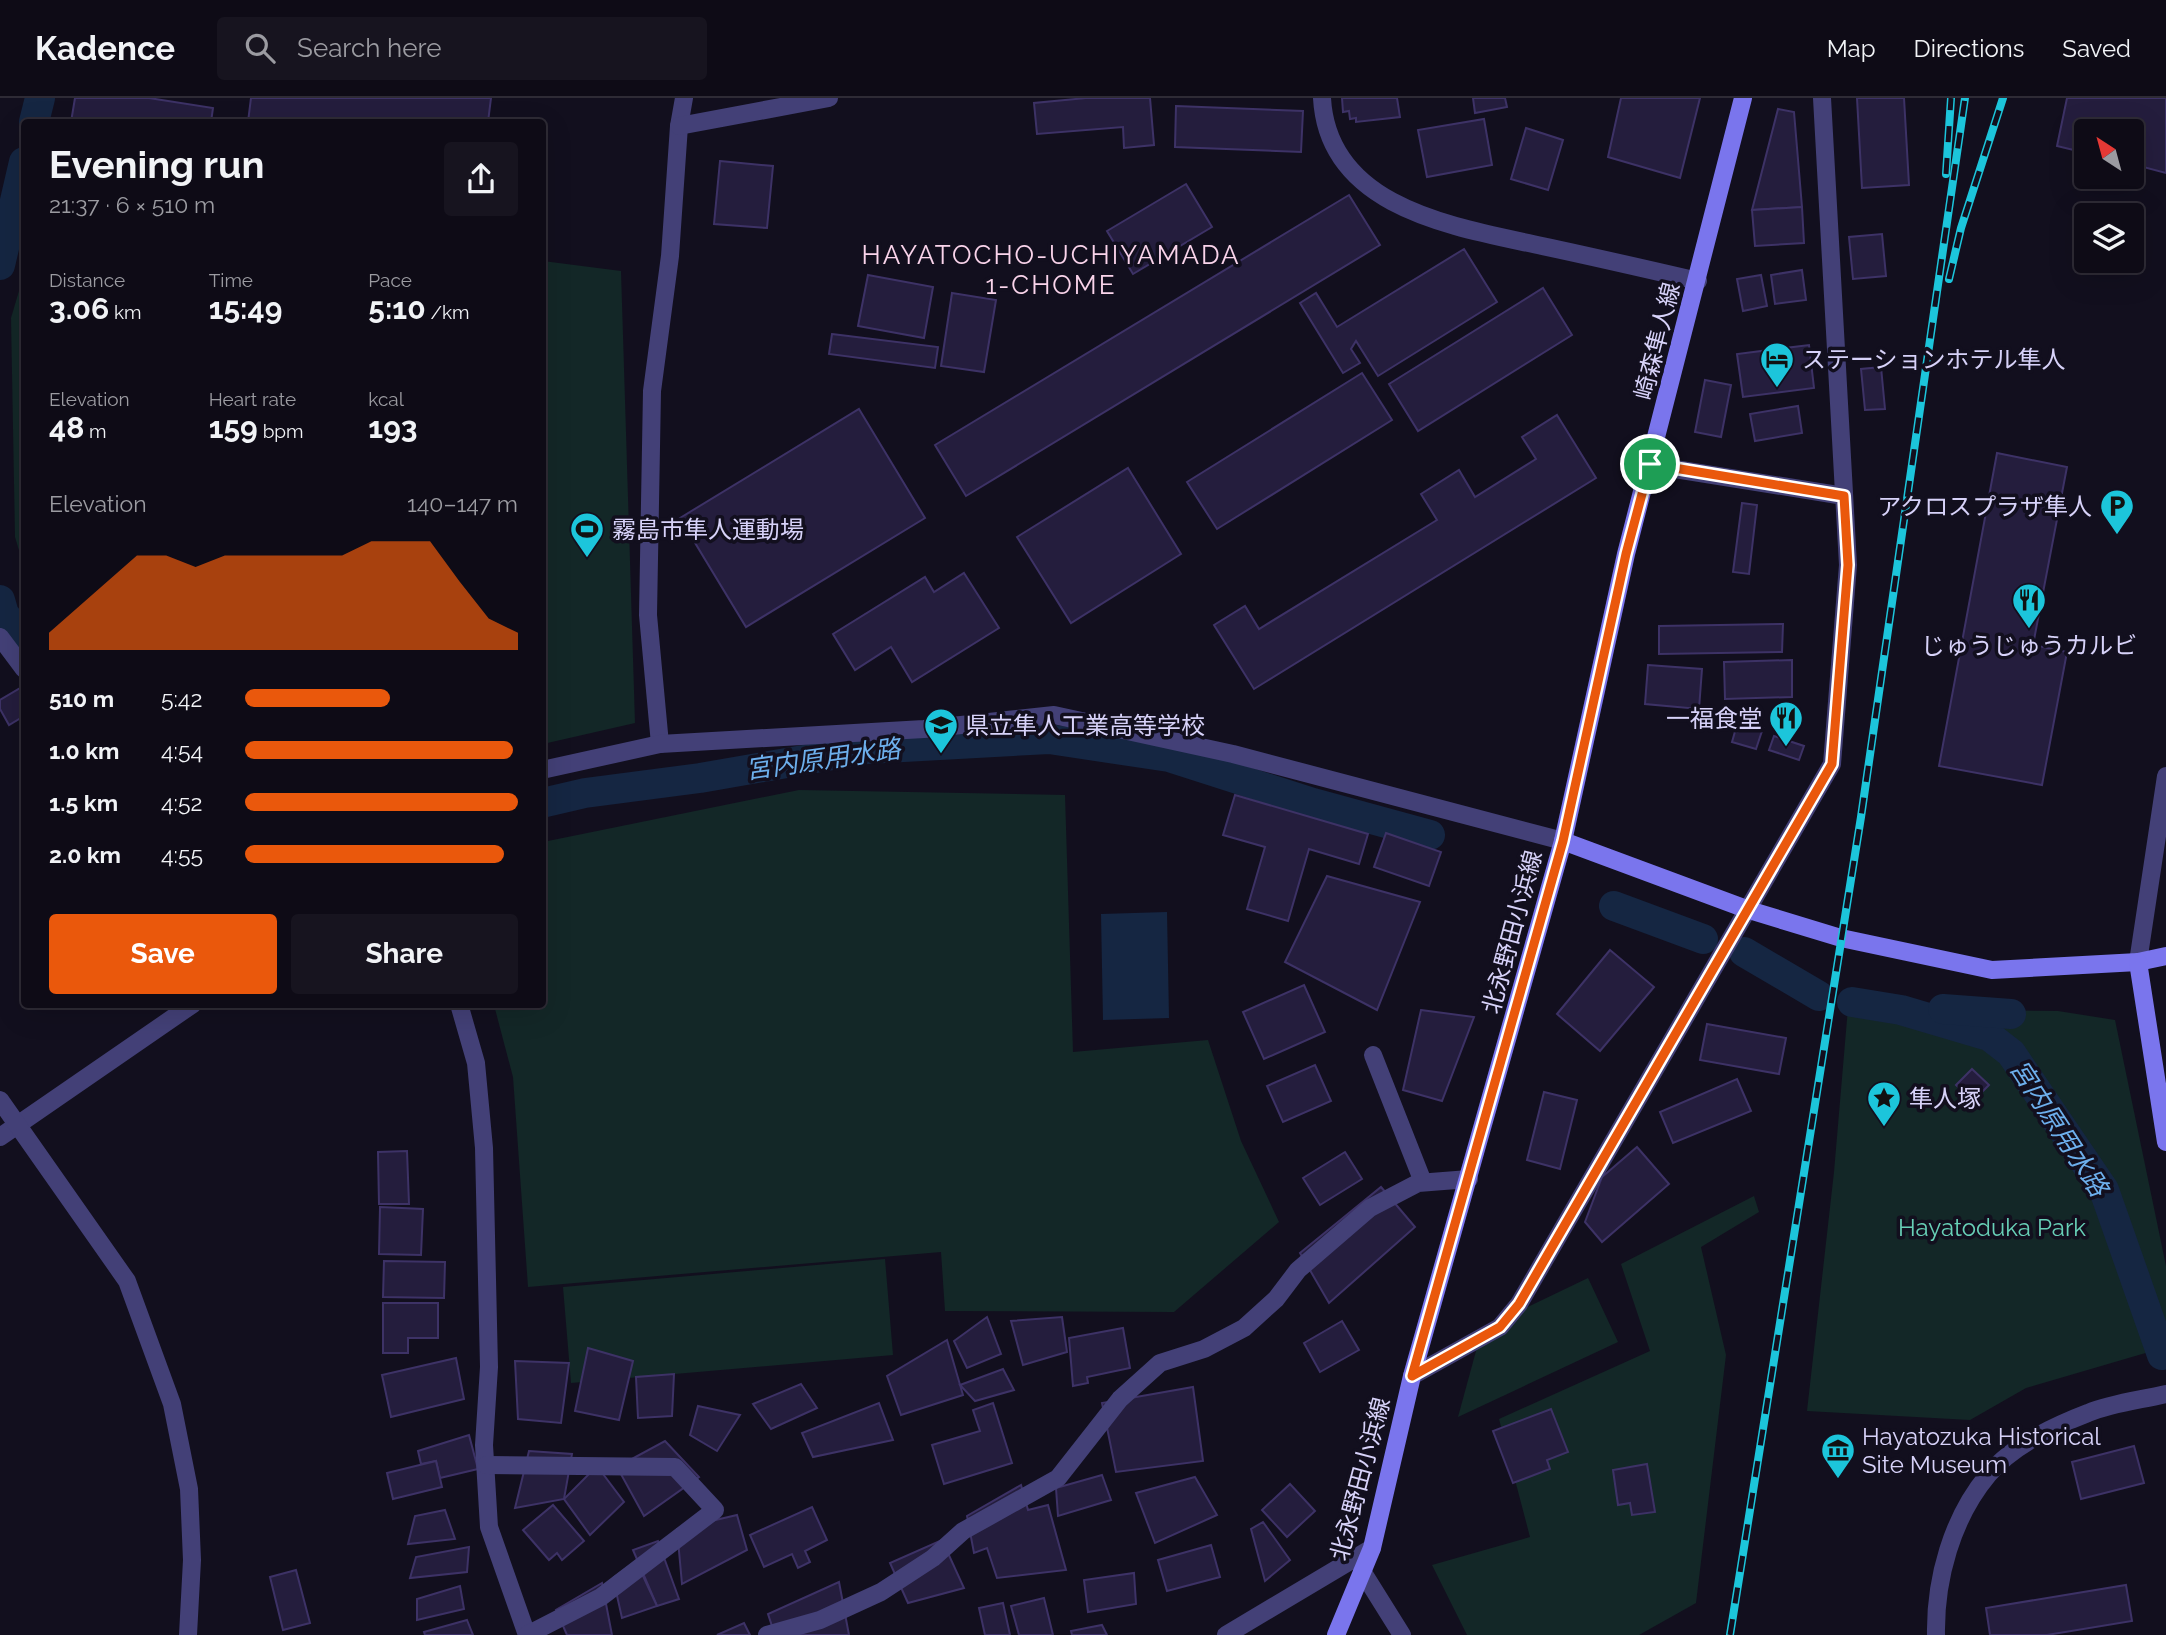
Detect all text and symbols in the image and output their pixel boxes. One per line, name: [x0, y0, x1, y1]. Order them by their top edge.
search box: [217, 17, 707, 80]
text: Kadence: [35, 29, 175, 68]
icon: search: [241, 29, 279, 67]
text: Search here: [297, 33, 441, 63]
text: Map: [1827, 34, 1876, 63]
text: Directions: [1914, 34, 2024, 63]
text: Saved: [2062, 34, 2131, 63]
north arrow: [2074, 119, 2144, 189]
map controls: [2074, 119, 2144, 273]
text: Evening run: [49, 142, 264, 187]
button: share: [444, 142, 518, 216]
text: 21:37 · 6 × 510 m: [49, 191, 215, 218]
button: layers: [2074, 203, 2144, 273]
district label: HAYATOCHO-UCHIYAMADA 1-CHOME: [861, 240, 1241, 300]
text: Distance: [49, 269, 125, 291]
text: Time: [209, 269, 253, 291]
text: Pace: [368, 269, 412, 291]
street label: 崎森隼人線: [1628, 279, 1686, 403]
text: 3.06: [49, 291, 109, 326]
text: 15:49: [209, 291, 282, 326]
text: 5:10: [368, 291, 426, 326]
text: km: [109, 301, 142, 323]
text: /km: [426, 301, 469, 323]
hotel icon: ステーションホテル隼人: [1758, 340, 1796, 389]
place label: ステーションホテル隼人: [1802, 345, 2066, 374]
text: Elevation: [49, 388, 130, 410]
text: Heart rate: [209, 388, 296, 410]
text: kcal: [368, 388, 404, 410]
text: 48: [49, 410, 84, 445]
text: 159: [209, 410, 258, 445]
text: 193: [368, 410, 418, 445]
text: m: [84, 420, 107, 442]
text: bpm: [258, 420, 304, 442]
pin: [1620, 434, 1680, 494]
icon: arrive: [1631, 445, 1669, 483]
parking icon: アクロスプラザ隼人: [2098, 487, 2136, 536]
text: Elevation: [49, 490, 147, 517]
text: 140–147 m: [407, 490, 518, 517]
place label: アクロスプラザ隼人: [1877, 492, 2092, 521]
sports icon: 霧島市隼人運動場: [568, 510, 606, 559]
place label: 霧島市隼人運動場: [612, 515, 804, 544]
restaurant icon: じゅうじゅうカルビ: [2010, 581, 2048, 630]
place label: じゅうじゅうカルビ: [1921, 631, 2137, 660]
text: 510 m: [49, 685, 114, 712]
text: 5:42: [161, 685, 202, 712]
restaurant icon: 一福食堂: [1767, 699, 1805, 748]
place label: 一福食堂: [1666, 704, 1762, 733]
school or university icon: 県立隼人工業高等学校: [922, 706, 960, 755]
place label: 県立隼人工業高等学校: [965, 711, 1205, 740]
water label: 宮内原用水路: [744, 733, 904, 785]
text: 1.0 km: [49, 737, 119, 764]
text: 4:54: [161, 737, 203, 764]
text: 1.5 km: [49, 789, 118, 816]
text: 4:52: [161, 789, 202, 816]
text: 2.0 km: [49, 841, 121, 868]
text: 4:55: [161, 841, 203, 868]
street label: 北永野田小浜線: [1476, 847, 1548, 1017]
button: Save: [49, 914, 277, 994]
button: Share: [291, 914, 518, 994]
water label: 宮内原用水路: [2004, 1054, 2115, 1203]
place icon: 隼人塚: [1865, 1079, 1903, 1128]
place label: 隼人塚: [1909, 1084, 1981, 1113]
park label: Hayatoduka Park: [1898, 1213, 2086, 1242]
street label: 北永野田小浜線: [1324, 1394, 1396, 1564]
place label: Hayatozuka Historical Site Museum: [1862, 1422, 2101, 1479]
museum icon: Hayatozuka Historical Site Museum: [1819, 1431, 1857, 1480]

